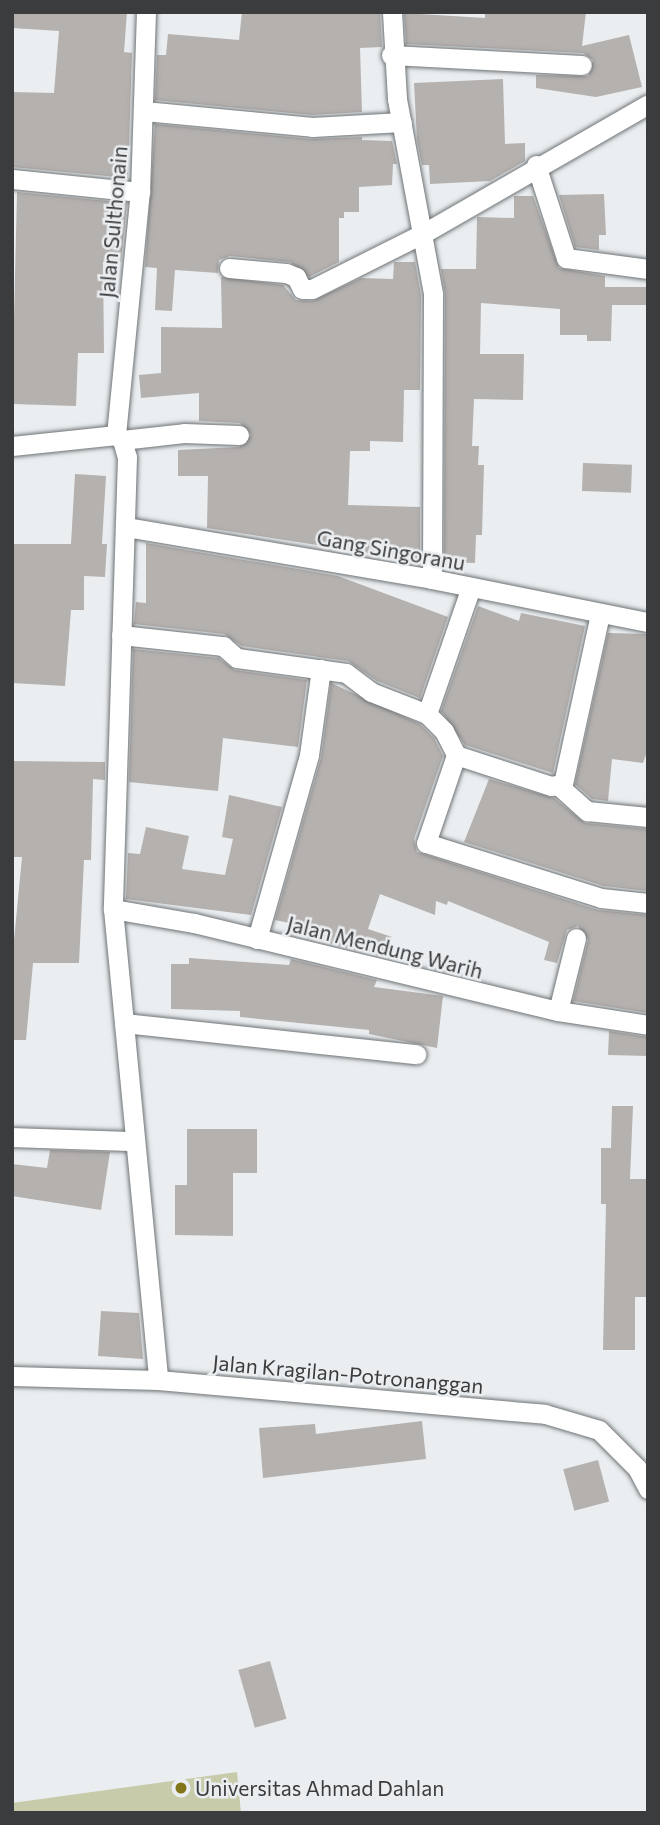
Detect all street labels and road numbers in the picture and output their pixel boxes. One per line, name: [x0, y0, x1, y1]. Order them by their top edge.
street label: Jalan Sulthonain: [94, 145, 132, 299]
street label: Gang Singoranu: [315, 525, 467, 575]
street label: Jalan Mendung Warih: [284, 910, 486, 984]
street label: Jalan Kragilan-Potronanggan: [212, 1350, 484, 1398]

